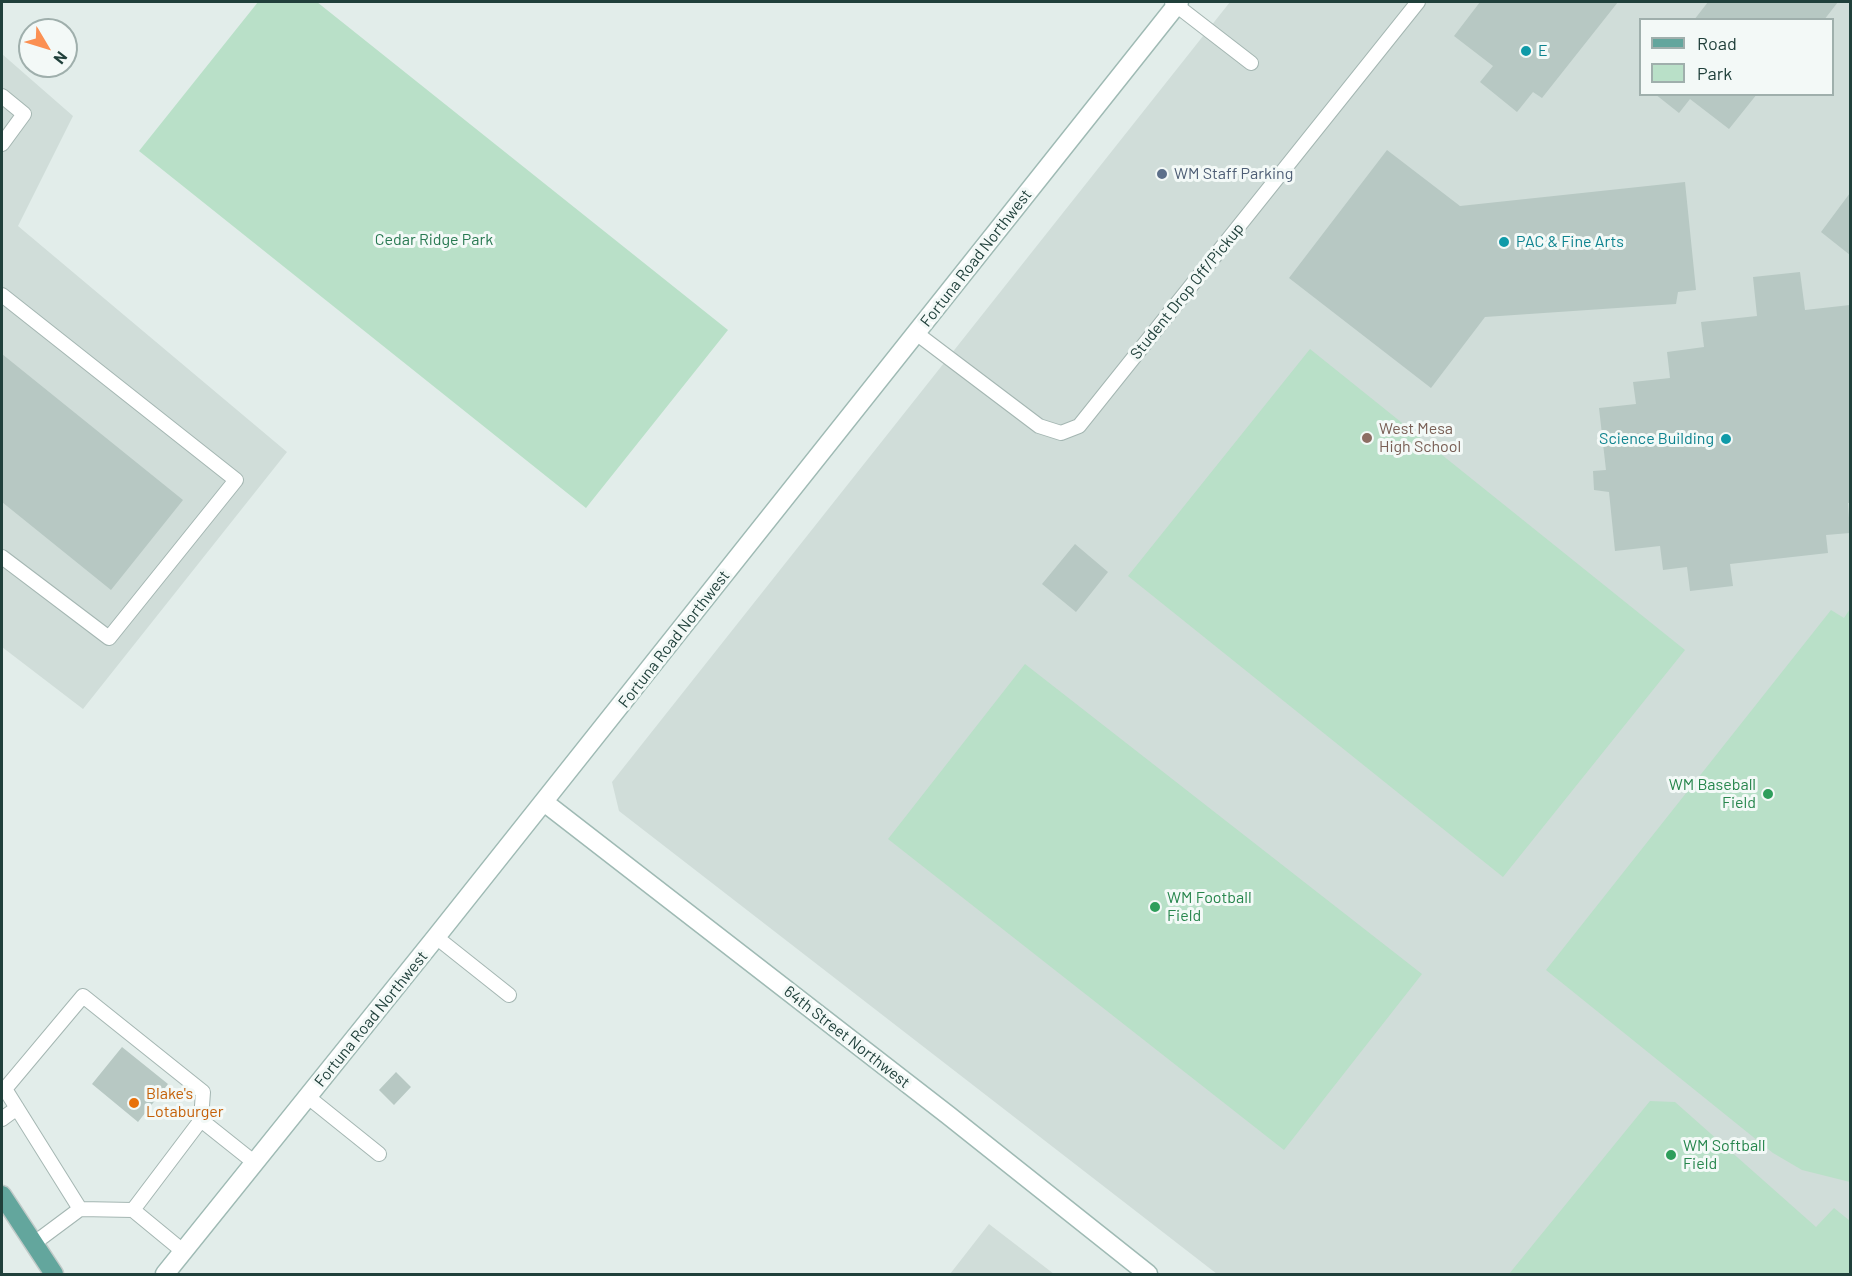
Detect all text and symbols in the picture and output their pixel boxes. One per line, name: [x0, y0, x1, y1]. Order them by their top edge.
north arrow: [18, 18, 78, 78]
legend: [1639, 18, 1834, 96]
text: Road: [1697, 32, 1737, 54]
place label: E: [1538, 41, 1548, 61]
marker: E: [1519, 44, 1533, 58]
text: N: [50, 48, 72, 68]
text: Park: [1697, 62, 1732, 84]
place label: WM Staff Parking: [1174, 164, 1293, 184]
marker: WM Staff Parking: [1155, 167, 1169, 181]
street label: Fortuna Road Northwest: [916, 185, 1036, 331]
street label: Student Drop Off/Pickup: [1126, 219, 1248, 363]
park label: Cedar Ridge Park: [375, 230, 493, 250]
place label: PAC & Fine Arts: [1516, 232, 1624, 252]
marker: PAC & Fine Arts: [1497, 235, 1511, 249]
place label: West Mesa High School: [1379, 419, 1461, 457]
place label: Science Building: [1599, 429, 1714, 449]
marker: West Mesa High School: [1360, 431, 1374, 445]
marker: Science Building: [1719, 432, 1733, 446]
street label: Fortuna Road Northwest: [614, 566, 734, 712]
place label: WM Baseball Field: [1669, 775, 1756, 813]
marker: WM Baseball Field: [1761, 787, 1775, 801]
place label: WM Football Field: [1167, 888, 1252, 926]
marker: WM Football Field: [1148, 900, 1162, 914]
street label: Fortuna Road Northwest: [310, 947, 432, 1091]
street label: 64th Street Northwest: [780, 982, 914, 1092]
place label: Blake's Lotaburger: [146, 1084, 224, 1122]
marker: Blake's Lotaburger: [127, 1096, 141, 1110]
place label: WM Softball Field: [1683, 1136, 1765, 1174]
marker: WM Softball Field: [1664, 1148, 1678, 1162]

